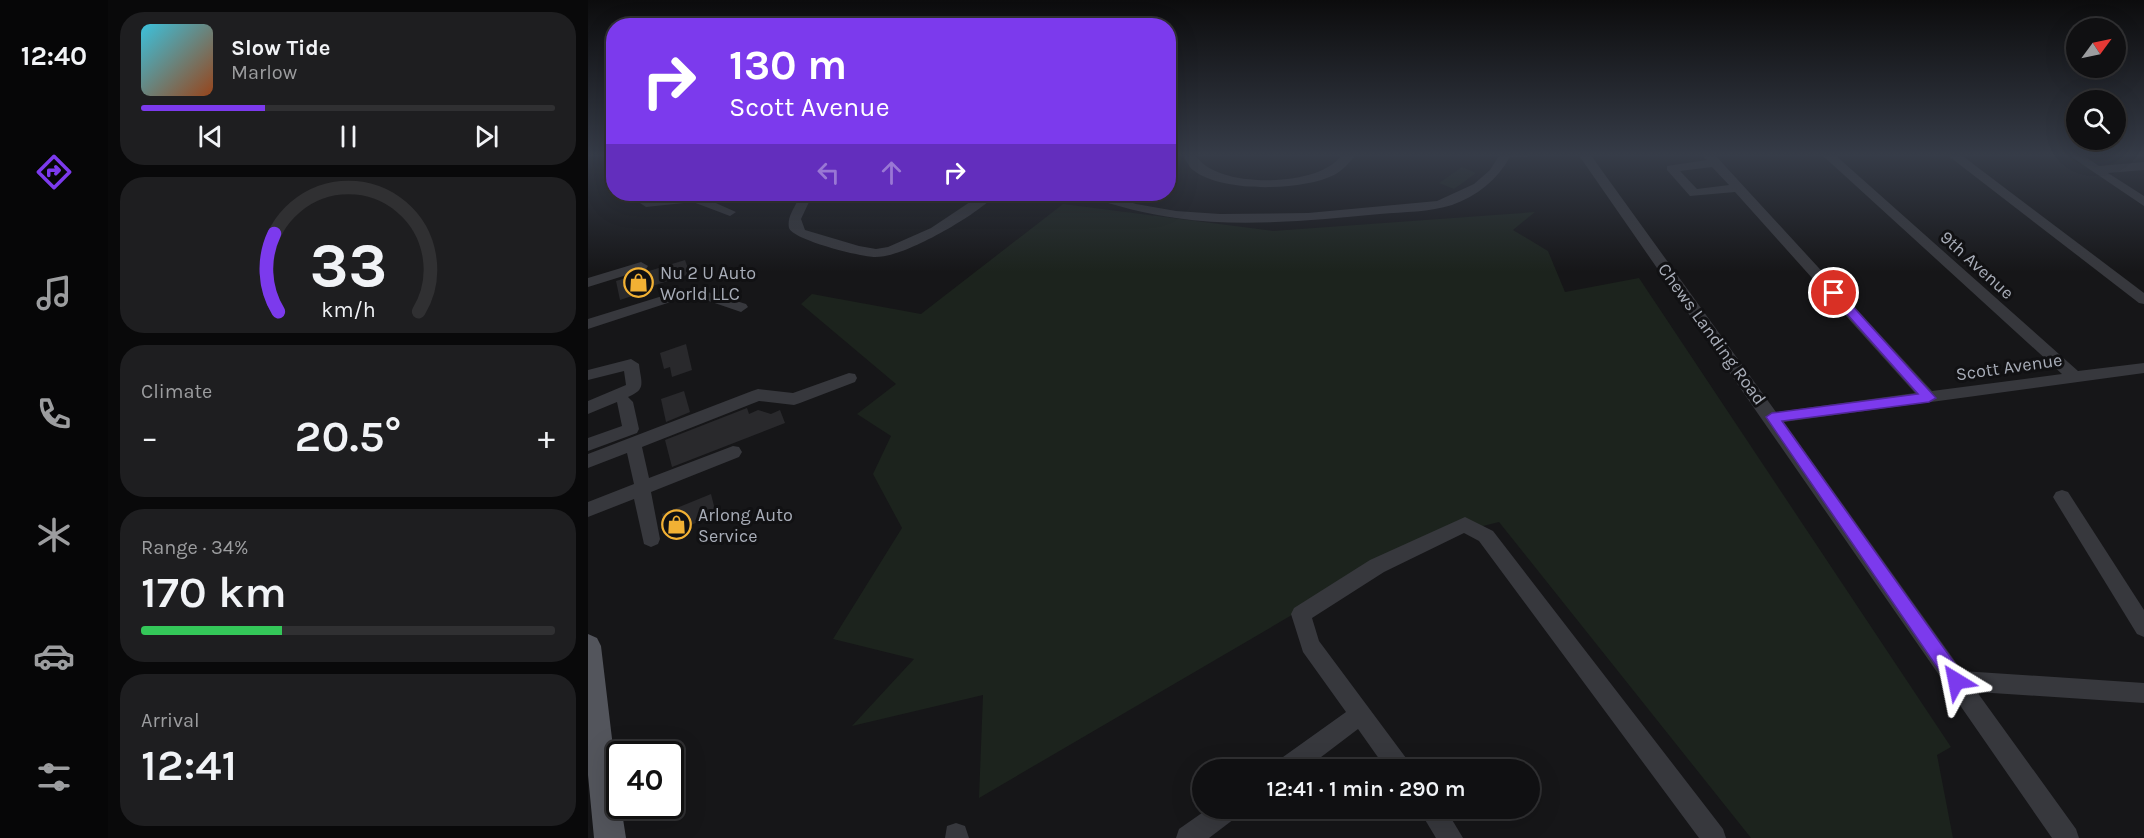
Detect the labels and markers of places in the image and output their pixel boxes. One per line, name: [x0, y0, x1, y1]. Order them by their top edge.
place label: Nu 2 U Auto World LLC: [660, 262, 756, 305]
shop icon: Nu 2 U Auto World LLC: [623, 267, 655, 299]
pin: [1808, 267, 1859, 318]
place label: Arlong Auto Service: [698, 504, 793, 547]
shop icon: Arlong Auto Service: [661, 509, 693, 541]

